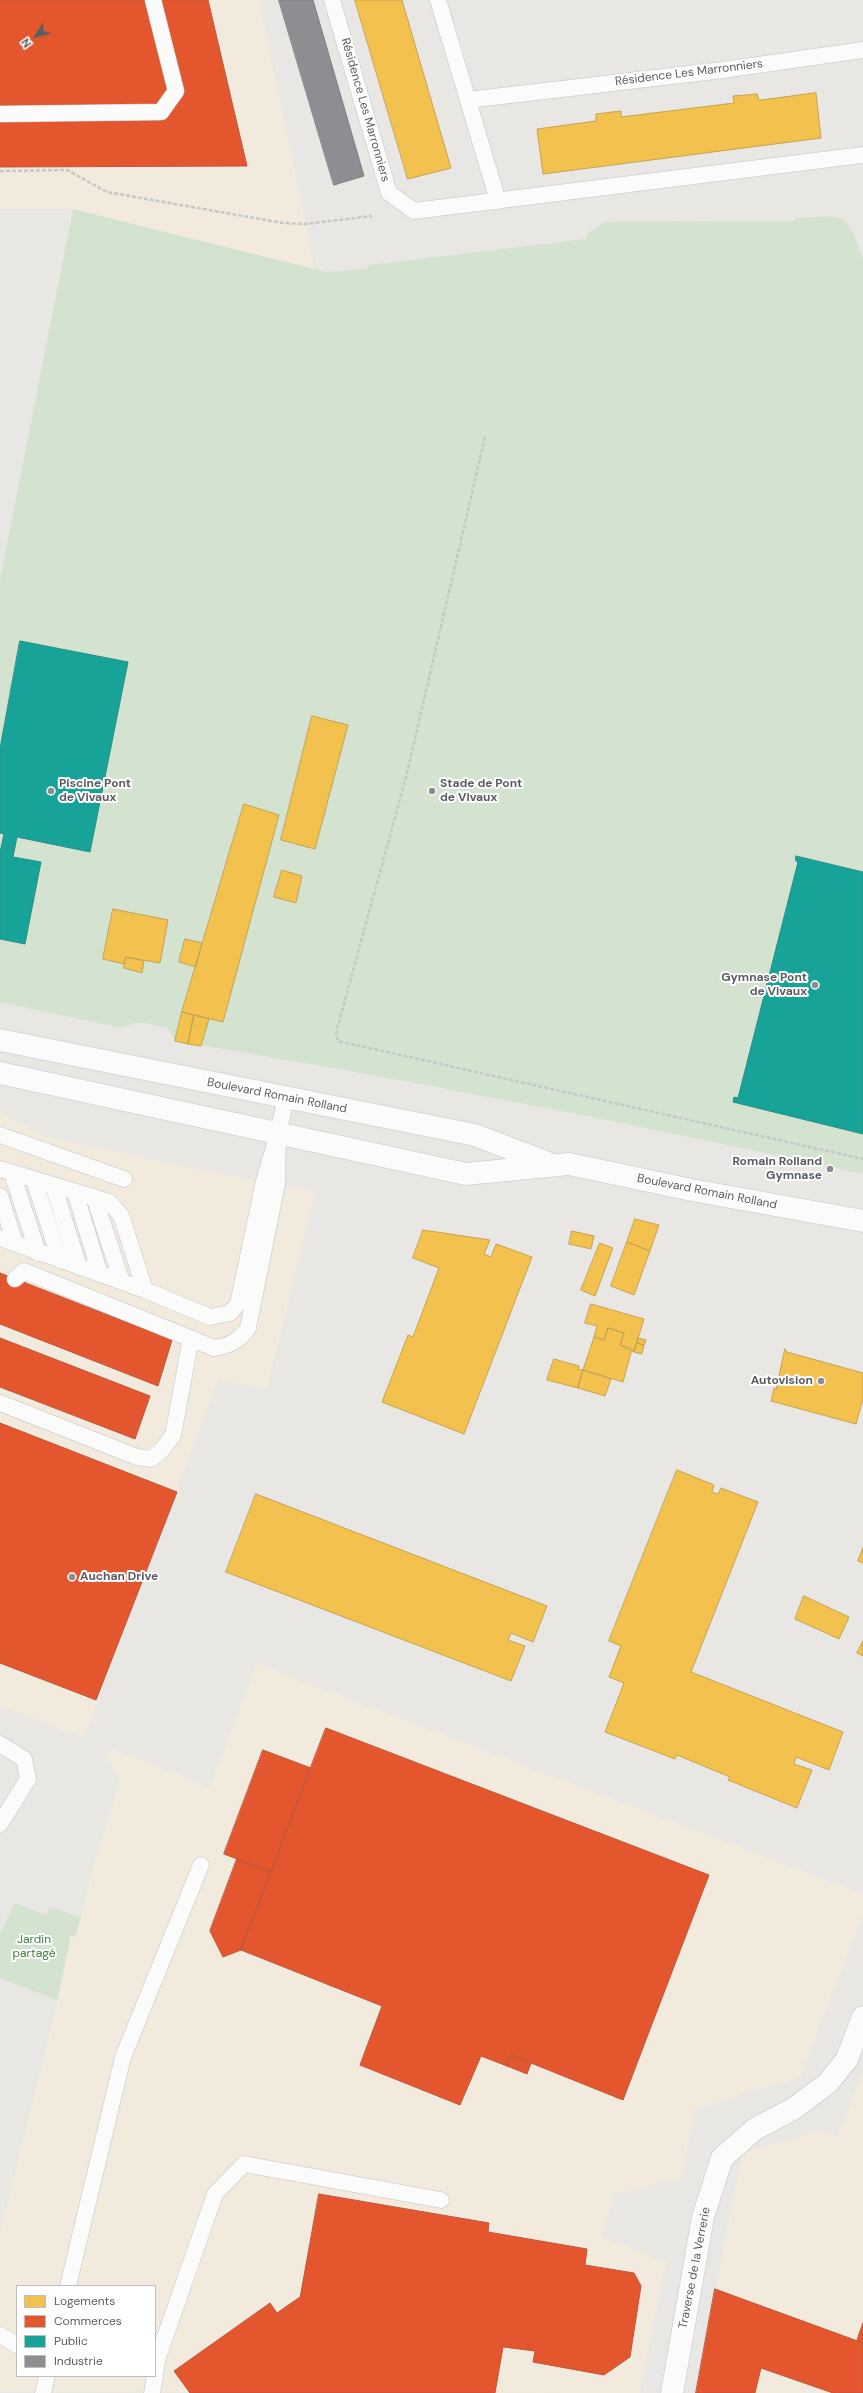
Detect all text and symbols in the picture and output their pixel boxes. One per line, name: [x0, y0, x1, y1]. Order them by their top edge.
north arrow: [16, 16, 56, 56]
text: N: [18, 36, 34, 50]
street label: Résidence Les Marronniers: [338, 36, 392, 184]
street label: Résidence Les Marronniers: [614, 57, 764, 89]
place label: Piscine Pont de Vivaux: [59, 777, 131, 805]
place label: Stade de Pont de Vivaux: [440, 777, 522, 805]
marker: Piscine Pont de Vivaux: [46, 786, 56, 796]
marker: Stade de Pont de Vivaux: [427, 786, 437, 796]
place label: Gymnase Pont de Vivaux: [721, 971, 807, 999]
marker: Gymnase Pont de Vivaux: [810, 980, 820, 990]
street label: Boulevard Romain Rolland: [206, 1075, 348, 1117]
place label: Romain Rolland Gymnase: [732, 1155, 822, 1183]
marker: Romain Rolland Gymnase: [825, 1164, 835, 1174]
street label: Boulevard Romain Rolland: [636, 1171, 778, 1213]
place label: Autovision: [751, 1374, 813, 1388]
marker: Autovision: [816, 1376, 826, 1386]
place label: Auchan Drive: [80, 1570, 158, 1584]
marker: Auchan Drive: [67, 1572, 77, 1582]
park label: Jardin partagé: [13, 1933, 55, 1961]
street label: Traverse de la Verrerie: [676, 2206, 714, 2330]
legend: [16, 2285, 156, 2377]
text: Logements: [54, 2293, 115, 2309]
text: Commerces: [54, 2313, 122, 2329]
text: Public: [54, 2333, 88, 2349]
text: Industrie: [54, 2353, 103, 2369]

